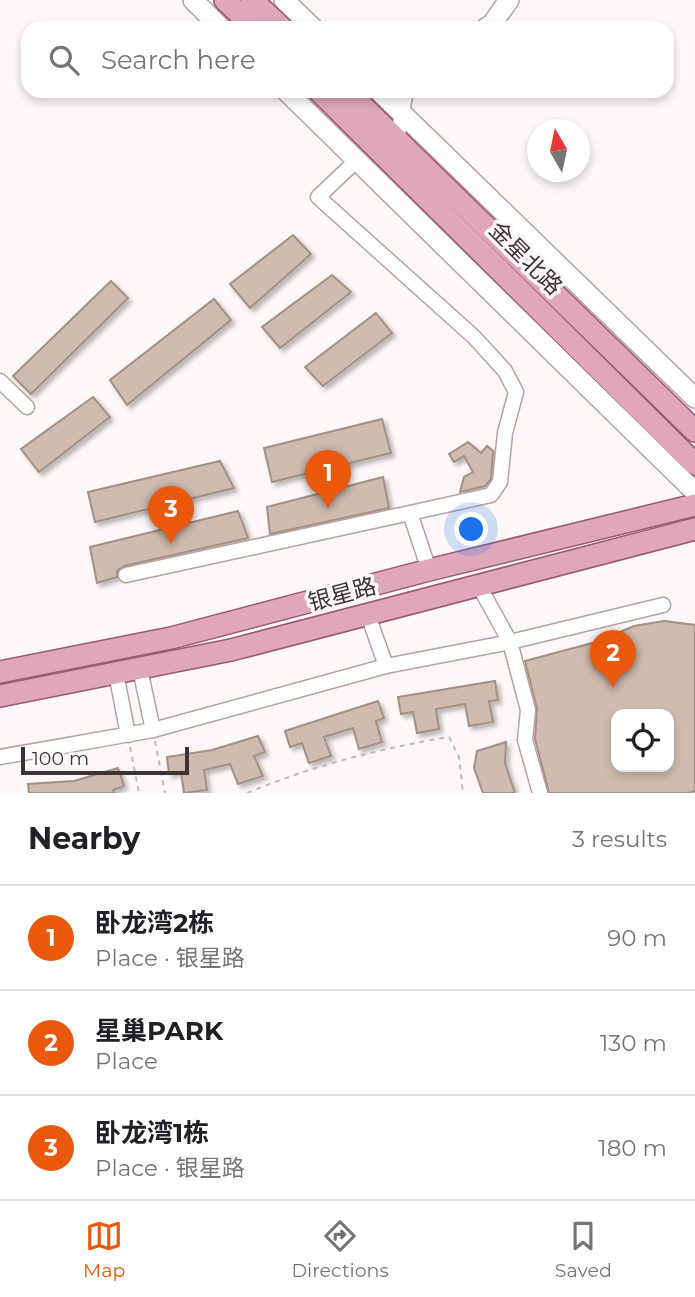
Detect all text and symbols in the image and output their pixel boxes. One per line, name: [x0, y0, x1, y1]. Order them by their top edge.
search box: [21, 21, 674, 98]
icon: search: [45, 41, 83, 79]
text: Search here: [101, 44, 256, 76]
north arrow: [527, 119, 590, 182]
street label: 金星北路: [484, 216, 568, 300]
pin: 1: [305, 450, 351, 508]
pin: 3: [148, 486, 194, 544]
your location: [454, 512, 488, 546]
street label: 银星路: [305, 572, 379, 616]
pin: 2: [590, 630, 636, 688]
map controls: [611, 709, 674, 772]
button: locate: [611, 709, 674, 772]
scale bar: [21, 744, 189, 776]
text: 100 m: [32, 747, 89, 770]
text: Nearby: [28, 820, 140, 857]
text: 3 results: [572, 825, 667, 853]
text: 卧龙湾2栋: [95, 907, 214, 939]
text: 1: [46, 924, 56, 952]
text: 90 m: [607, 924, 667, 952]
text: Place · 银星路: [95, 944, 245, 972]
text: 星巢PARK: [95, 1015, 223, 1047]
text: 2: [44, 1029, 58, 1057]
text: 130 m: [600, 1029, 667, 1057]
text: Place: [95, 1047, 158, 1075]
text: 卧龙湾1栋: [95, 1117, 209, 1149]
text: 3: [44, 1134, 58, 1162]
text: 180 m: [598, 1134, 667, 1162]
text: Place · 银星路: [95, 1154, 245, 1182]
tab: Map: [83, 1217, 125, 1282]
tab: Directions: [291, 1217, 389, 1282]
tab: Saved: [555, 1217, 612, 1282]

